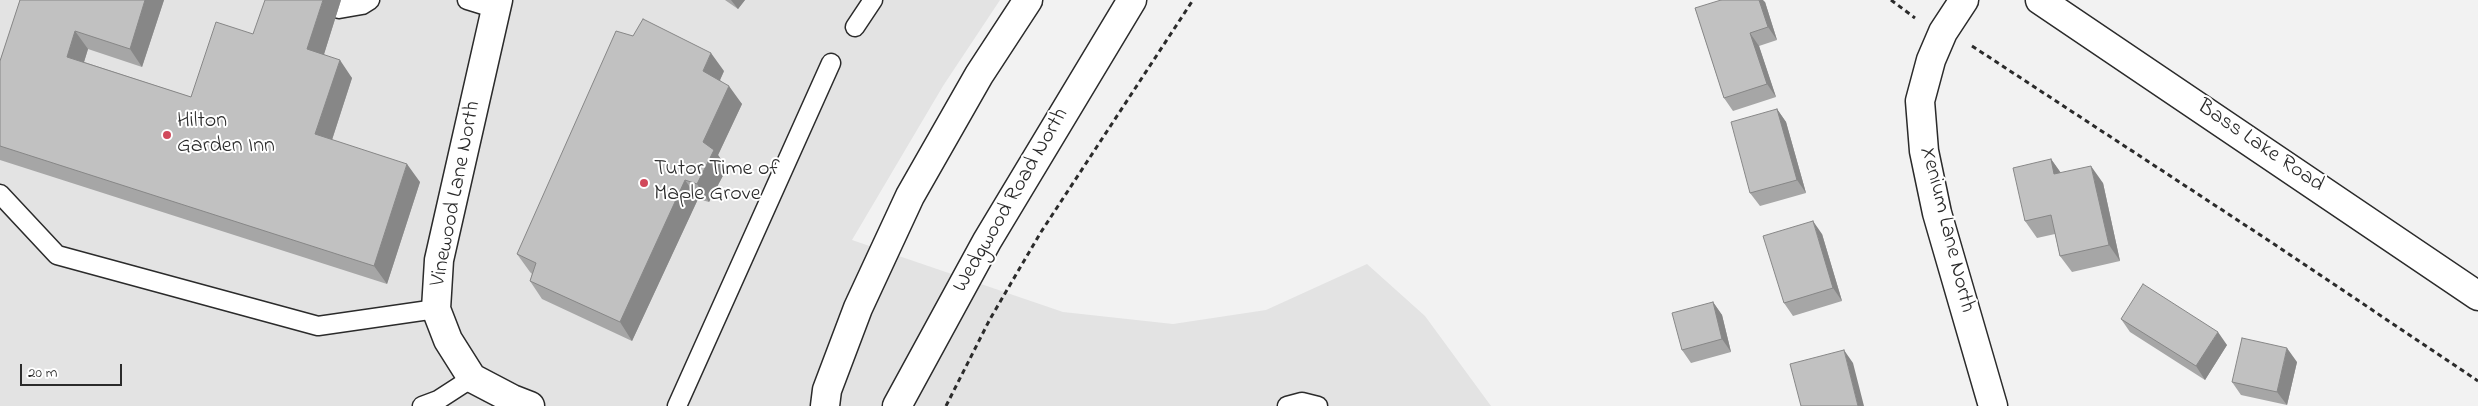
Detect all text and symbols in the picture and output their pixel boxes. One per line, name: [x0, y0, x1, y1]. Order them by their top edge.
street label: Bass Lake Road: [2192, 95, 2328, 199]
street label: Vinewood Lane North: [426, 99, 488, 289]
street label: Wedgwood Road North: [948, 104, 1076, 298]
place label: Hilton Garden Inn: [177, 109, 275, 160]
marker: Hilton Garden Inn: [161, 129, 173, 141]
street label: Xenium Lane North: [1913, 145, 1979, 315]
place label: Tutor Time of Maple Grove: [654, 157, 780, 208]
marker: Tutor Time of Maple Grove: [638, 177, 650, 189]
scale bar: [22, 354, 125, 386]
text: 20 m: [28, 362, 57, 384]

